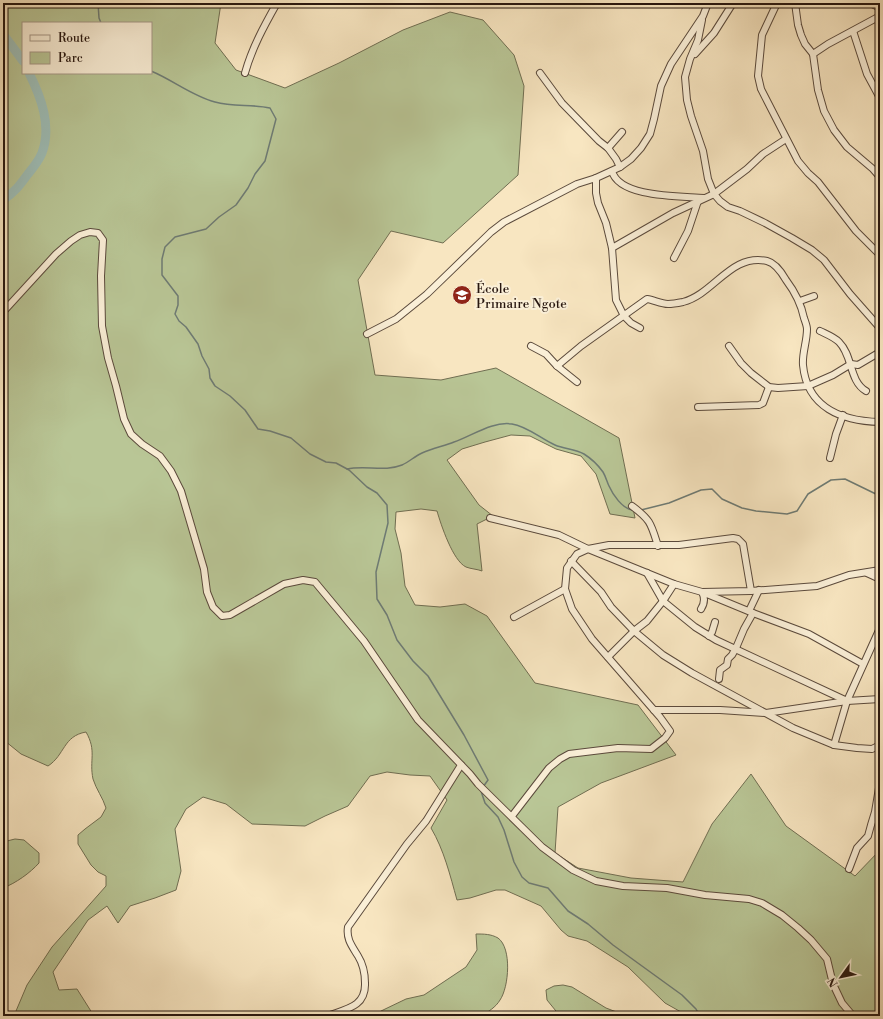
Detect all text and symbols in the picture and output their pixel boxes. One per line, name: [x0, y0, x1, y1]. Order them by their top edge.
legend: [22, 22, 152, 74]
text: Route: [58, 31, 90, 46]
text: Parc: [58, 51, 83, 66]
place label: École Primaire Ngote: [476, 280, 567, 312]
school or university icon: École Primaire Ngote: [451, 284, 473, 306]
north arrow: [821, 957, 861, 997]
text: N: [825, 974, 842, 989]

